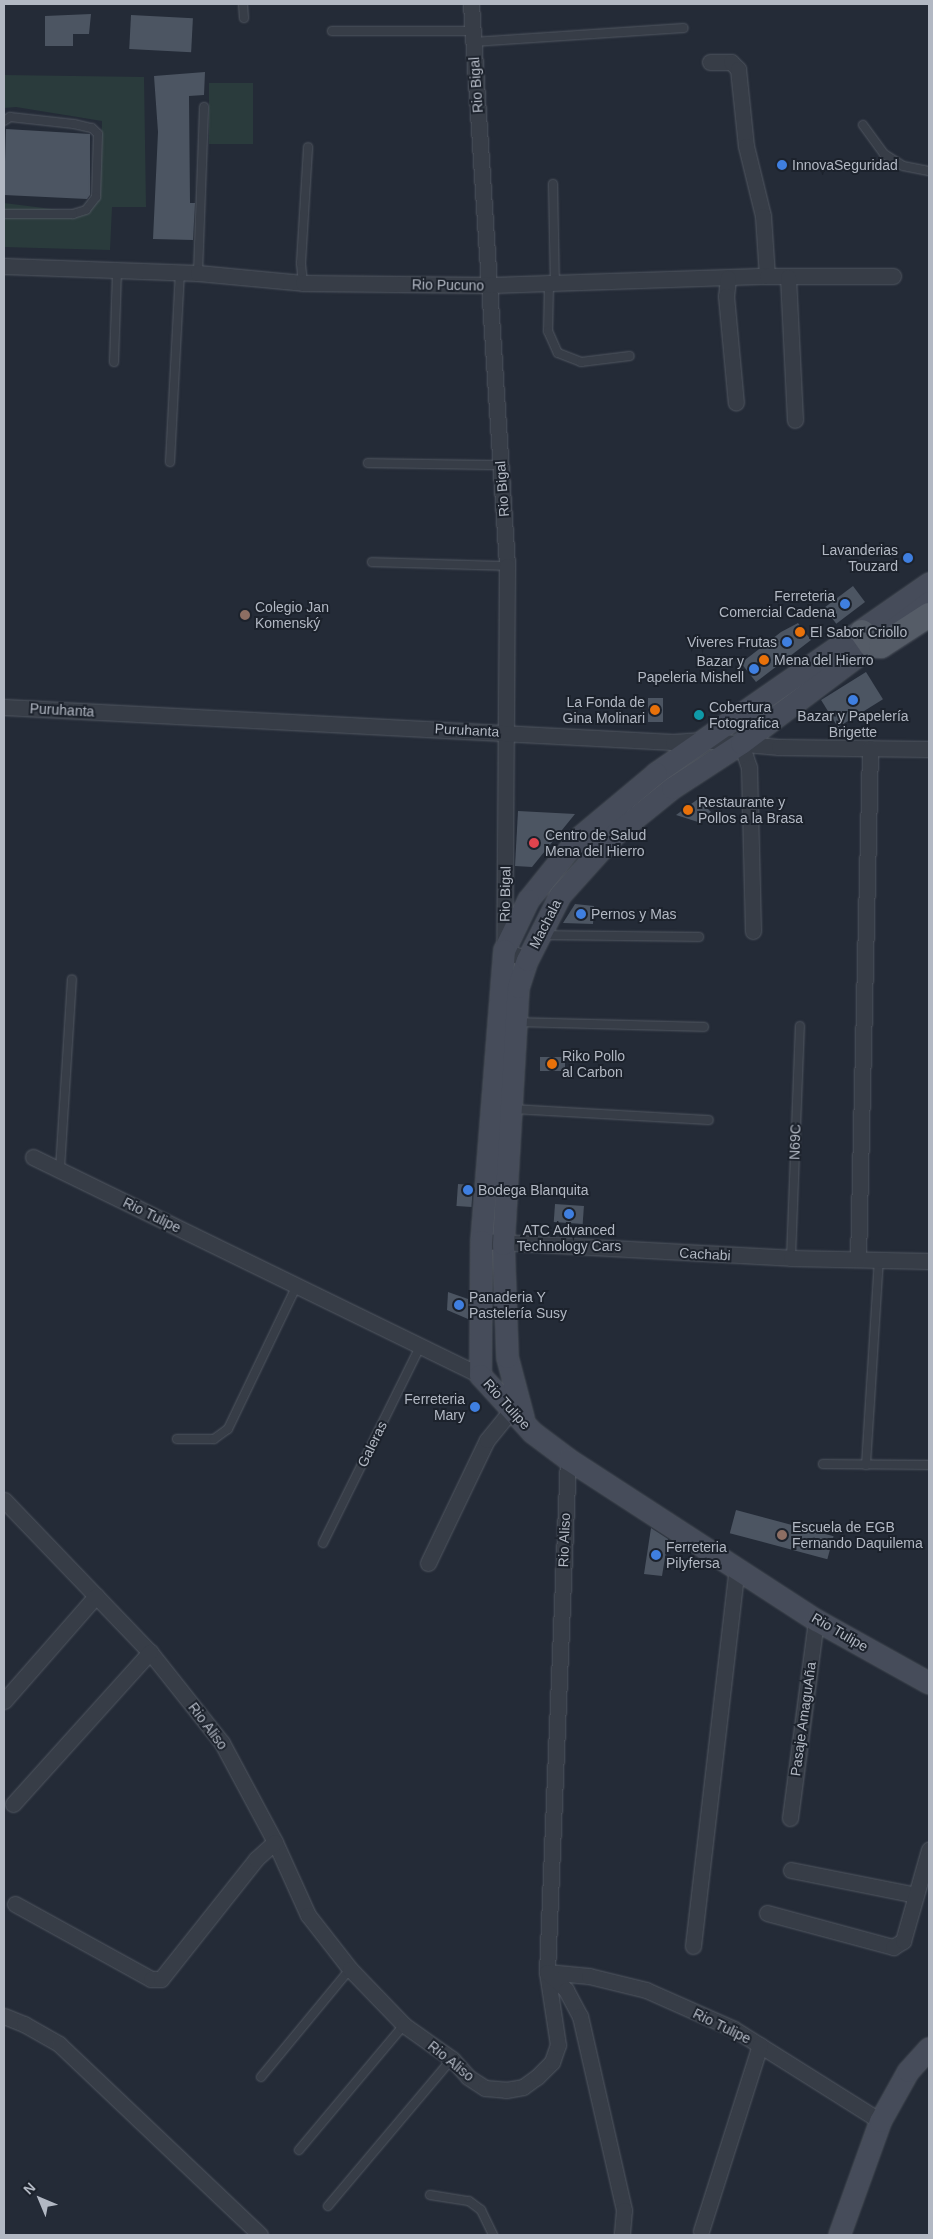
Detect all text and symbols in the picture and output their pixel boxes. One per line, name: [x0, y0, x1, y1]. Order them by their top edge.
street label: Rio Bigal: [466, 56, 486, 114]
place label: InnovaSeguridad: [792, 157, 898, 173]
marker: InnovaSeguridad: [776, 159, 788, 171]
street label: Rio Pucuno: [412, 276, 484, 294]
street label: Rio Bigal: [492, 460, 512, 518]
place label: Lavanderias Touzard: [822, 542, 898, 574]
marker: Lavanderias Touzard: [902, 552, 914, 564]
place label: Ferreteria Comercial Cadena: [719, 588, 835, 620]
marker: Ferreteria Comercial Cadena: [839, 598, 851, 610]
place label: Colegio Jan Komenský: [255, 599, 329, 632]
marker: Colegio Jan Komenský: [239, 609, 251, 621]
place label: El Sabor Criollo: [810, 624, 907, 640]
marker: El Sabor Criollo: [794, 626, 806, 638]
place label: Viveres Frutas: [687, 634, 777, 650]
marker: Viveres Frutas: [781, 636, 793, 648]
place label: Mena del Hierro: [774, 652, 874, 668]
place label: Bazar y Papeleria Mishell: [637, 653, 744, 686]
marker: Mena del Hierro: [758, 654, 770, 666]
marker: Bazar y Papeleria Mishell: [748, 663, 760, 675]
place label: La Fonda de Gina Molinari: [563, 694, 645, 726]
marker: Bazar y Papelería Brigette: [847, 694, 859, 706]
place label: Cobertura Fotografica: [709, 699, 779, 732]
street label: Puruhanta: [29, 700, 95, 720]
marker: La Fonda de Gina Molinari: [649, 704, 661, 716]
place label: Bazar y Papelería Brigette: [797, 708, 909, 740]
marker: Cobertura Fotografica: [693, 709, 705, 721]
street label: Puruhanta: [434, 720, 500, 740]
place label: Restaurante y Pollos a la Brasa: [698, 794, 803, 826]
marker: Restaurante y Pollos a la Brasa: [682, 804, 694, 816]
place label: Centro de Salud Mena del Hierro: [545, 827, 646, 860]
marker: Centro de Salud Mena del Hierro: [527, 836, 541, 850]
street label: Rio Bigal: [496, 866, 514, 922]
street label: Machala: [526, 897, 564, 951]
place label: Pernos y Mas: [591, 906, 677, 922]
marker: Pernos y Mas: [575, 908, 587, 920]
place label: Riko Pollo al Carbon: [562, 1048, 625, 1080]
marker: Riko Pollo al Carbon: [546, 1058, 558, 1070]
street label: N69C: [786, 1124, 804, 1160]
place label: Bodega Blanquita: [478, 1182, 589, 1198]
marker: Bodega Blanquita: [462, 1184, 474, 1196]
street label: Rio Tulipe: [120, 1194, 184, 1236]
marker: ATC Advanced Technology Cars: [563, 1208, 575, 1220]
place label: ATC Advanced Technology Cars: [517, 1222, 621, 1254]
street label: Cachabi: [679, 1244, 731, 1264]
place label: Panaderia Y Pastelería Susy: [469, 1289, 567, 1321]
marker: Panaderia Y Pastelería Susy: [453, 1299, 465, 1311]
street label: Rio Tulipe: [480, 1375, 534, 1433]
place label: Ferreteria Mary: [404, 1391, 465, 1424]
marker: Ferreteria Mary: [469, 1401, 481, 1413]
street label: Galeras: [354, 1418, 390, 1470]
street label: Rio Aliso: [555, 1512, 573, 1568]
place label: Escuela de EGB Fernando Daquilema: [792, 1519, 923, 1551]
marker: Escuela de EGB Fernando Daquilema: [776, 1529, 788, 1541]
place label: Ferreteria Pilyfersa: [666, 1539, 727, 1571]
marker: Ferreteria Pilyfersa: [650, 1549, 662, 1561]
street label: Rio Tulipe: [809, 1609, 871, 1655]
street label: Pasaje AmaguAña: [787, 1660, 819, 1778]
street label: Rio Aliso: [185, 1699, 231, 1753]
street label: Rio Tulipe: [690, 2005, 754, 2047]
street label: Rio Aliso: [424, 2037, 478, 2085]
north arrow: [15, 2174, 65, 2224]
text: N: [20, 2179, 39, 2198]

